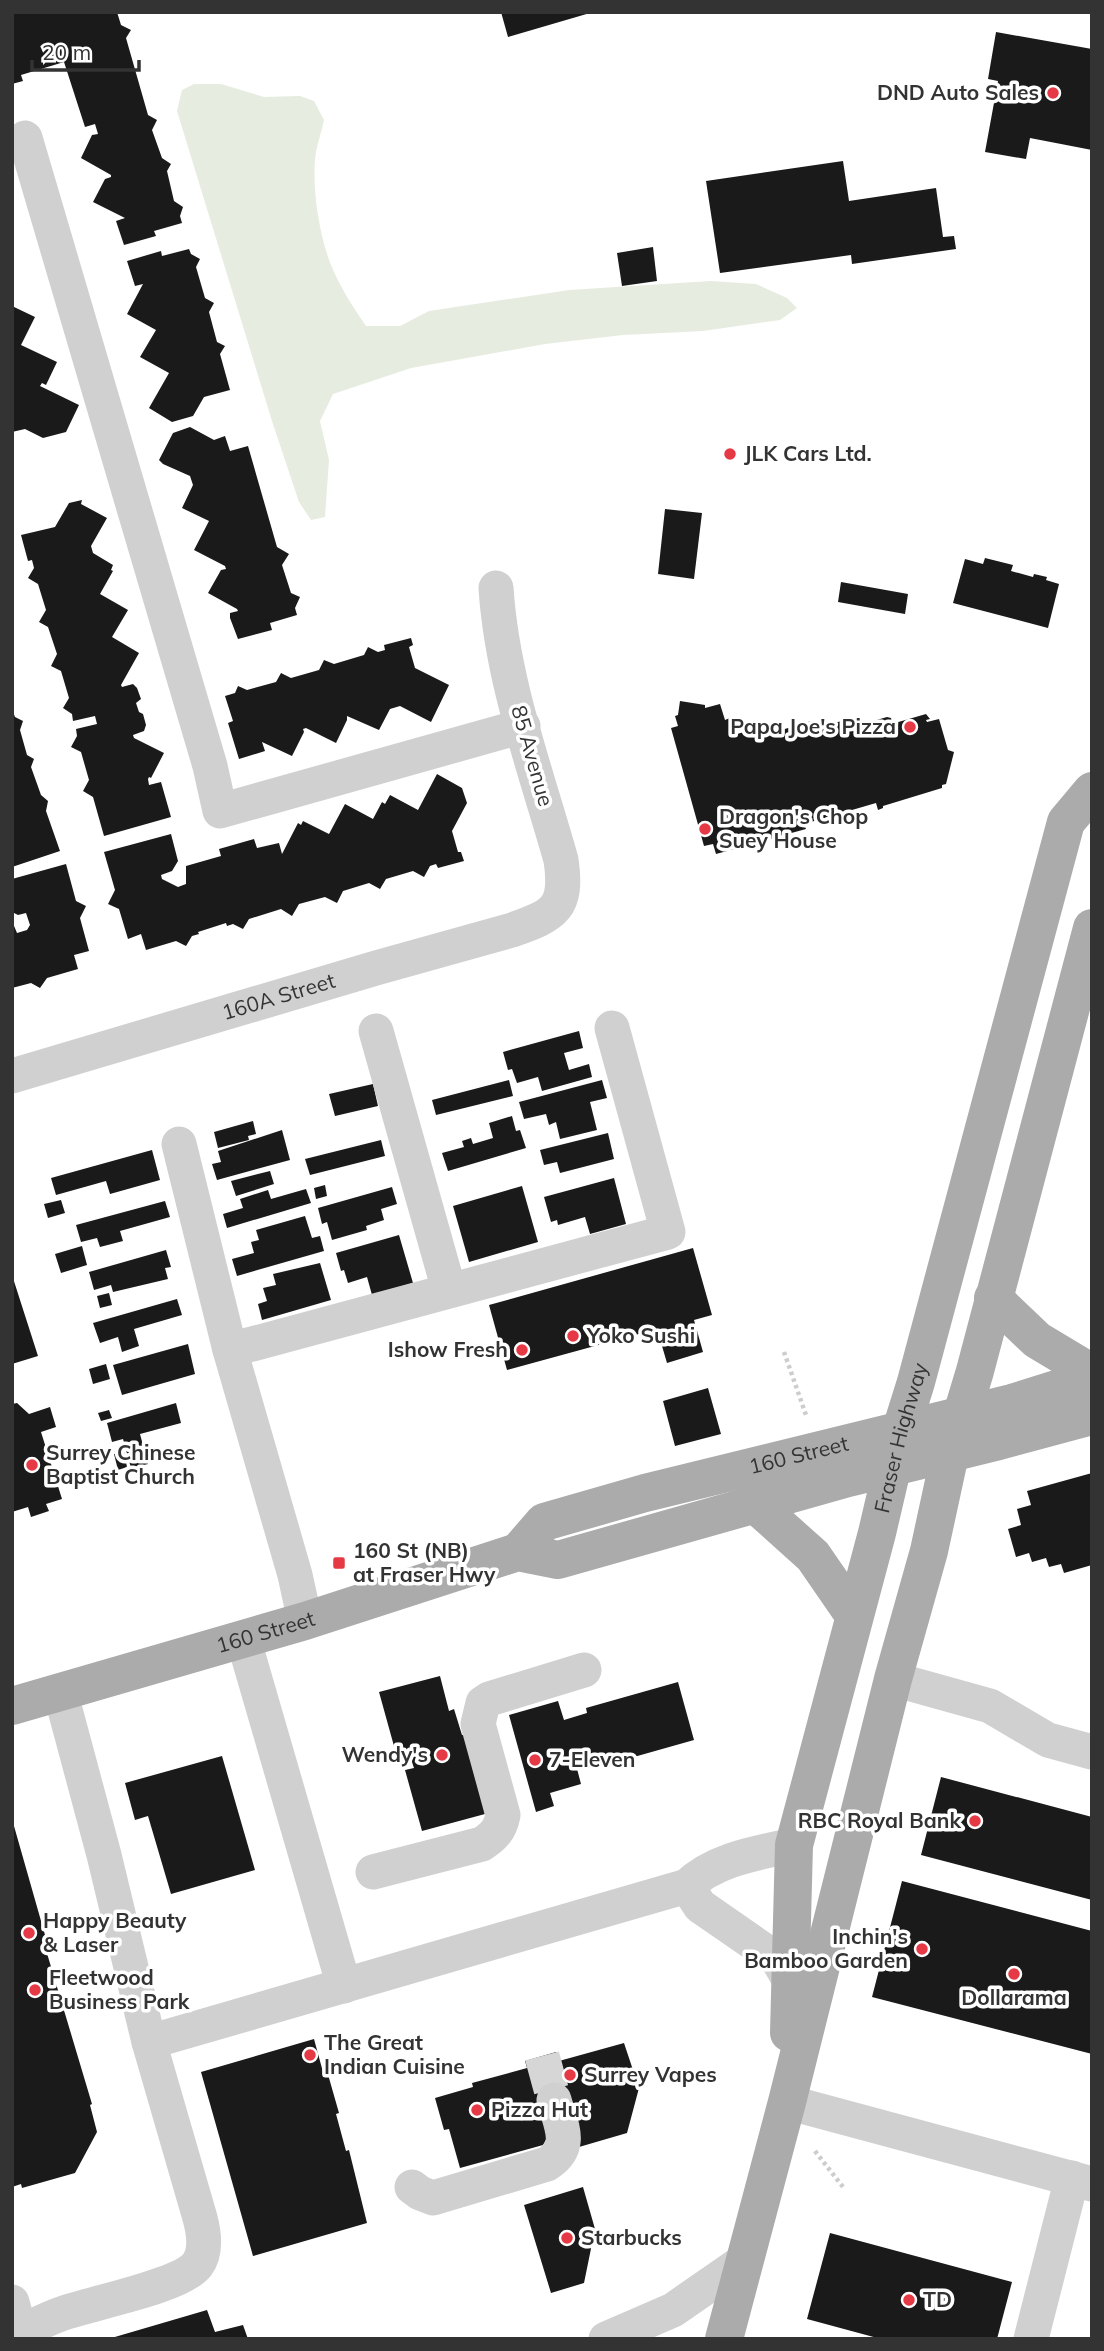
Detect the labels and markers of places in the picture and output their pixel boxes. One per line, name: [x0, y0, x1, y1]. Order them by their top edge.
place label: DND Auto Sales: [877, 79, 1039, 105]
marker: DND Auto Sales: [1045, 85, 1061, 101]
place label: JLK Cars Ltd.: [744, 440, 872, 466]
marker: JLK Cars Ltd.: [722, 446, 738, 462]
place label: Papa Joe's Pizza: [730, 713, 896, 739]
marker: Papa Joe's Pizza: [902, 719, 918, 735]
place label: Dragon's Chop Suey House: [719, 803, 868, 853]
marker: Dragon's Chop Suey House: [697, 821, 713, 837]
place label: Yoko Sushi: [586, 1322, 695, 1348]
marker: Yoko Sushi: [565, 1328, 581, 1344]
place label: Ishow Fresh: [388, 1336, 508, 1362]
marker: Ishow Fresh: [514, 1342, 530, 1358]
place label: Surrey Chinese Baptist Church: [46, 1439, 196, 1489]
marker: Surrey Chinese Baptist Church: [24, 1457, 40, 1473]
place label: 160 St (NB) at Fraser Hwy: [353, 1537, 496, 1587]
marker: 160 St (NB) at Fraser Hwy: [331, 1555, 347, 1571]
place label: Wendy's: [342, 1741, 428, 1767]
place label: 7-Eleven: [549, 1746, 636, 1772]
marker: Wendy's: [434, 1747, 450, 1763]
marker: 7-Eleven: [527, 1752, 543, 1768]
place label: RBC Royal Bank: [798, 1807, 961, 1833]
marker: RBC Royal Bank: [967, 1813, 983, 1829]
place label: Happy Beauty & Laser: [43, 1907, 187, 1957]
place label: Inchin's Bamboo Garden: [744, 1923, 908, 1973]
marker: Happy Beauty & Laser: [21, 1925, 37, 1941]
marker: Inchin's Bamboo Garden: [914, 1941, 930, 1957]
place label: Fleetwood Business Park: [49, 1964, 190, 2014]
marker: Dollarama: [1006, 1966, 1022, 1982]
marker: Fleetwood Business Park: [27, 1982, 43, 1998]
place label: Dollarama: [961, 1984, 1067, 2010]
place label: The Great Indian Cuisine: [324, 2029, 465, 2079]
marker: The Great Indian Cuisine: [302, 2047, 318, 2063]
place label: Surrey Vapes: [584, 2061, 717, 2087]
marker: Surrey Vapes: [562, 2067, 578, 2083]
place label: Pizza Hut: [491, 2096, 588, 2122]
marker: Pizza Hut: [469, 2102, 485, 2118]
place label: Starbucks: [581, 2224, 682, 2250]
marker: Starbucks: [559, 2230, 575, 2246]
place label: TD: [923, 2286, 952, 2312]
marker: TD: [901, 2292, 917, 2308]

